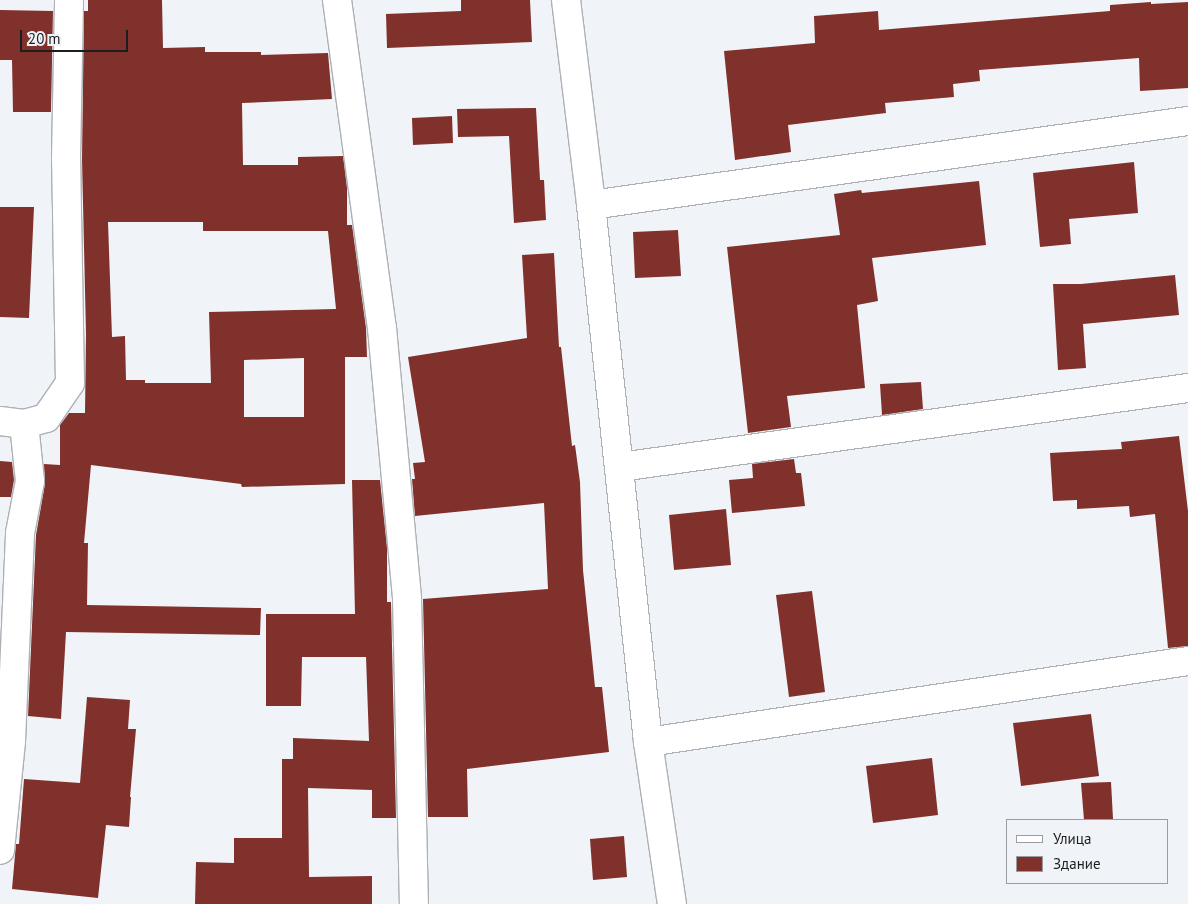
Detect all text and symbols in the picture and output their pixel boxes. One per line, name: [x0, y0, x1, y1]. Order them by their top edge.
scale bar: [22, 20, 130, 52]
text: 20 m: [28, 29, 61, 48]
legend: [1006, 819, 1168, 884]
text: Улица: [1053, 829, 1091, 848]
text: Здание: [1053, 854, 1101, 873]

